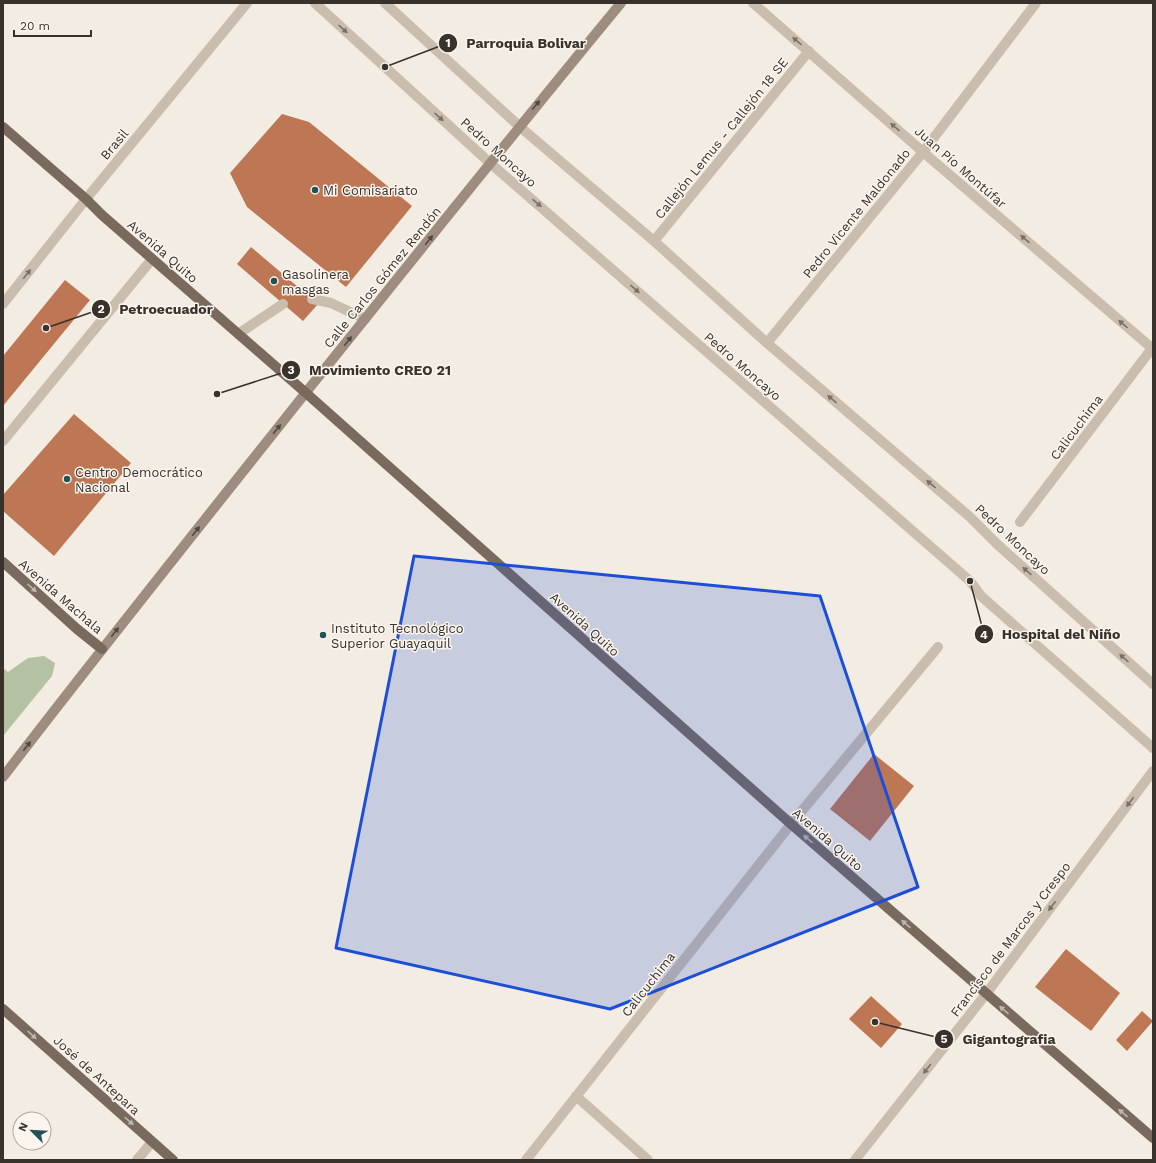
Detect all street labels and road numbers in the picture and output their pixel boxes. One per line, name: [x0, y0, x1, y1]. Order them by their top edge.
street label: Callejón Lemus - Callejón 18 SE: [652, 55, 791, 222]
street label: Pedro Moncayo: [458, 115, 540, 190]
street label: Juan Pío Montúfar: [912, 124, 1009, 211]
street label: Brasil: [97, 126, 131, 163]
street label: Pedro Vicente Maldonado: [800, 145, 913, 281]
street label: Calle Carlos Gómez Rendón: [321, 204, 444, 351]
street label: Avenida Quito: [125, 217, 201, 286]
street label: Pedro Moncayo: [701, 329, 784, 404]
street label: Calicuchima: [1047, 391, 1106, 463]
street label: Pedro Moncayo: [972, 501, 1053, 578]
street label: Avenida Machala: [16, 556, 106, 637]
street label: Avenida Quito: [547, 589, 623, 660]
street label: Avenida Quito: [790, 805, 866, 874]
street label: Francisco de Marcos y Crespo: [947, 859, 1074, 1020]
street label: Calicuchima: [619, 949, 679, 1019]
street label: José de Antepara: [50, 1033, 143, 1118]

